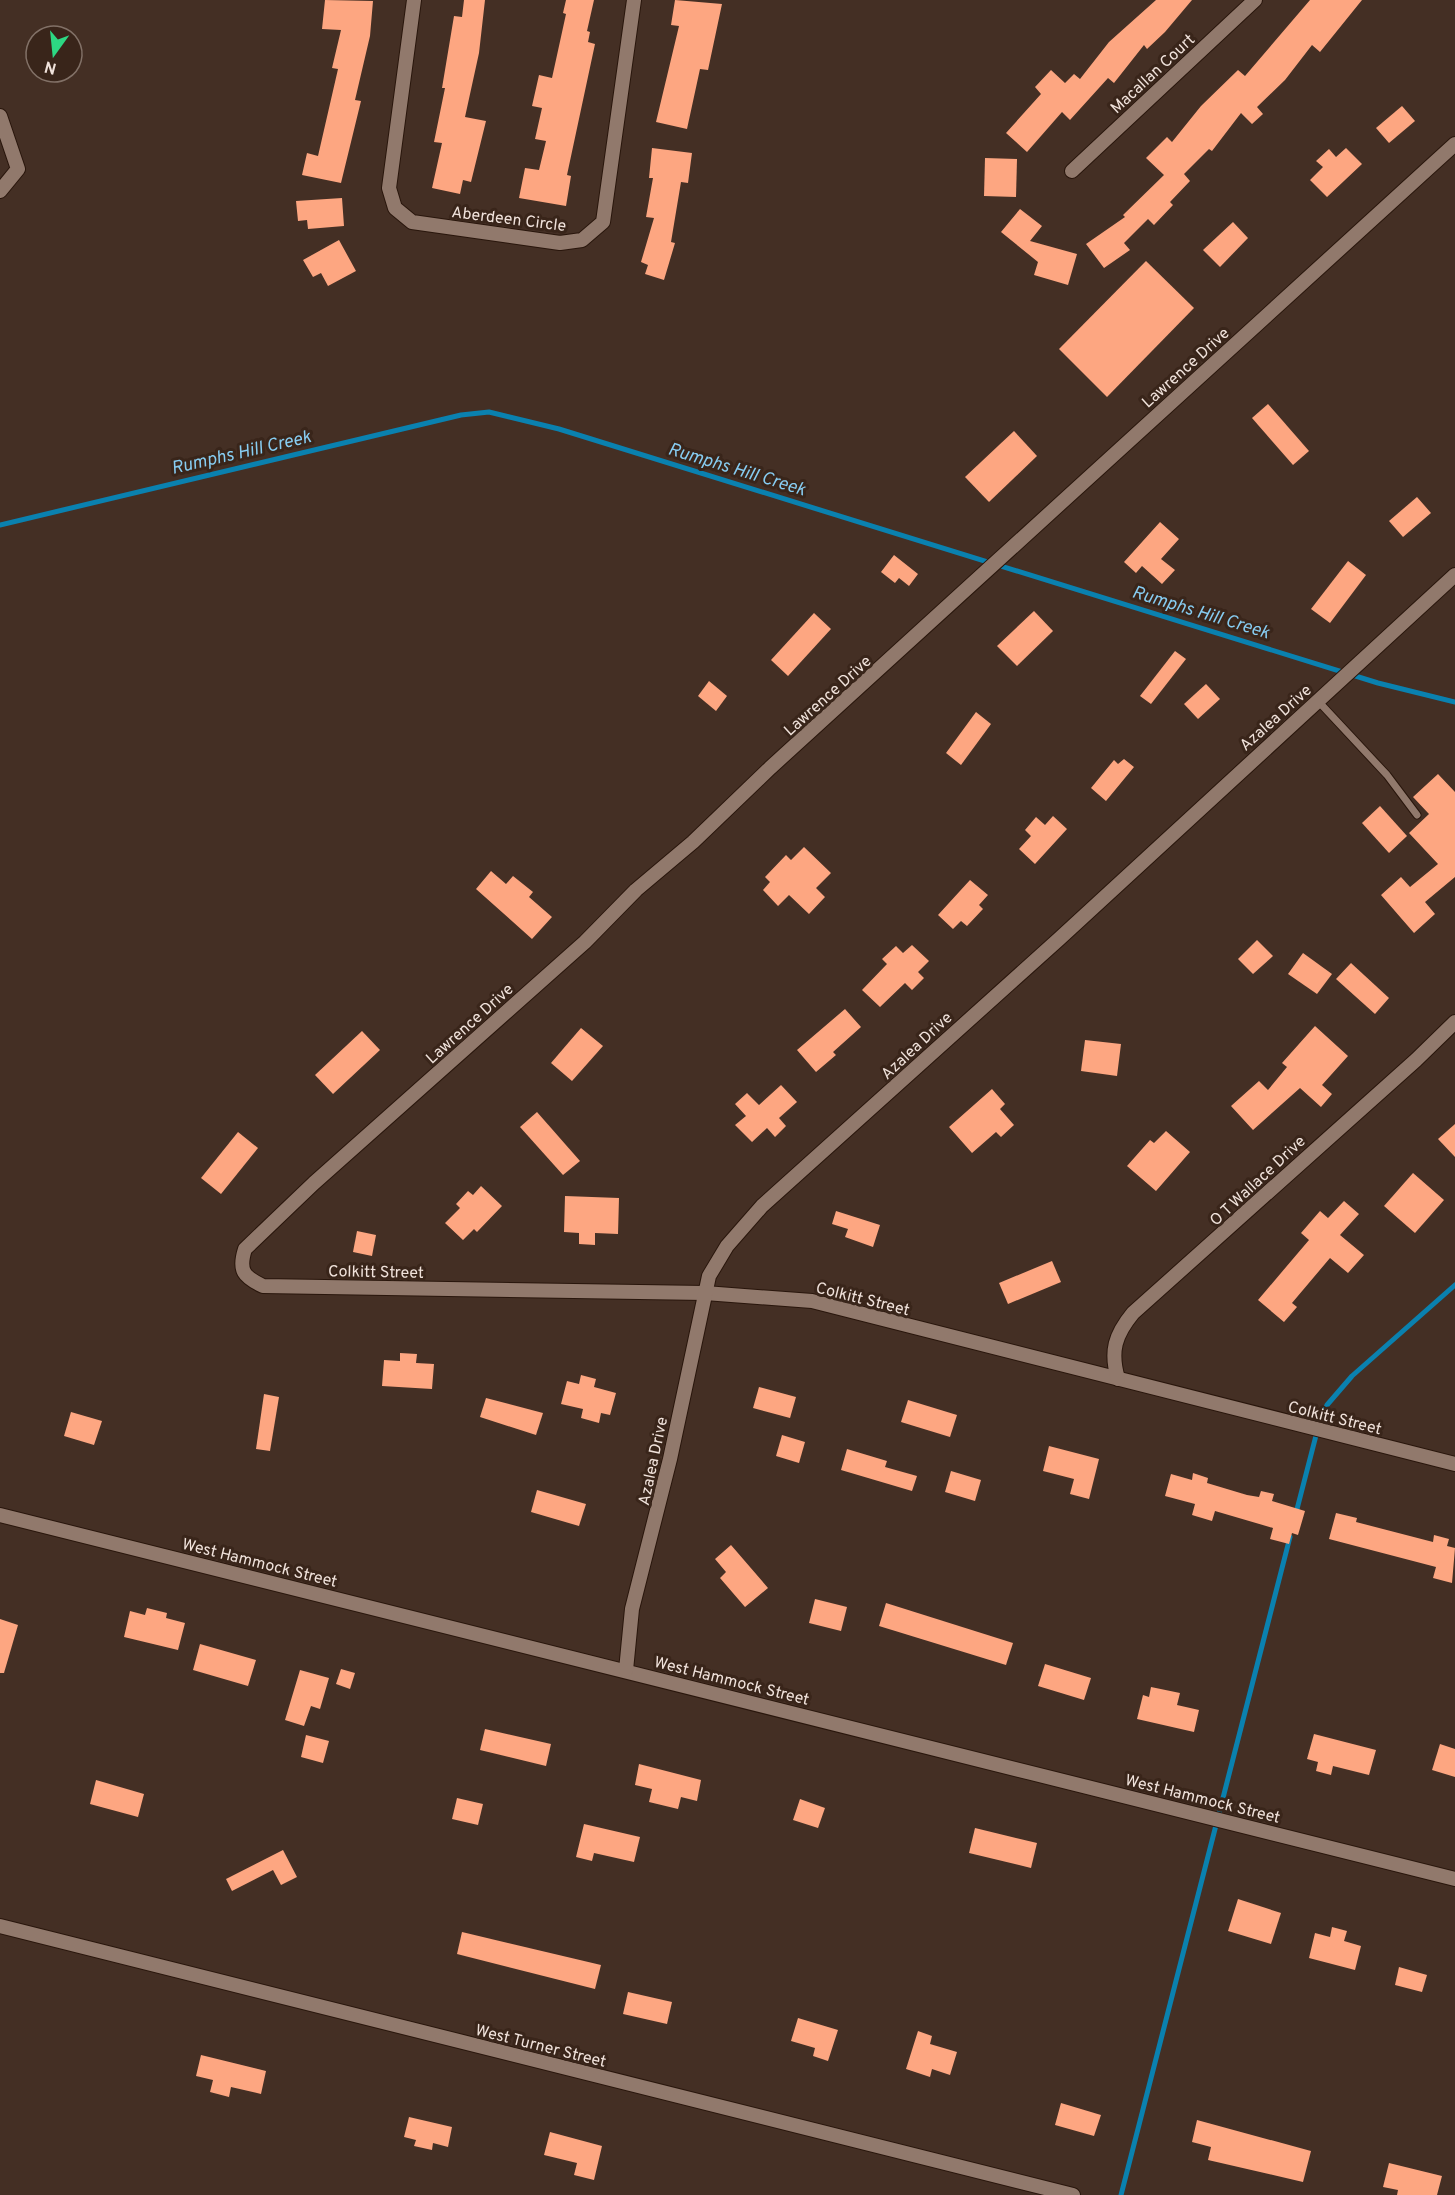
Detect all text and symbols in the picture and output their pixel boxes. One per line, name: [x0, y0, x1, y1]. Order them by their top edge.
north arrow: [24, 24, 84, 84]
street label: Macallan Court: [1107, 30, 1200, 119]
text: N: [42, 55, 59, 78]
street label: Aberdeen Circle: [450, 203, 567, 237]
street label: Lawrence Drive: [1138, 324, 1234, 413]
water label: Rumphs Hill Creek: [169, 426, 314, 481]
water label: Rumphs Hill Creek: [665, 439, 809, 503]
water label: Rumphs Hill Creek: [1129, 582, 1273, 646]
street label: Lawrence Drive: [780, 652, 876, 741]
street label: Azalea Drive: [1236, 681, 1317, 756]
street label: Lawrence Drive: [422, 980, 518, 1069]
street label: Azalea Drive: [878, 1008, 957, 1085]
street label: O T Wallace Drive: [1206, 1132, 1310, 1231]
street label: Colkitt Street: [328, 1262, 424, 1284]
street label: Colkitt Street: [814, 1279, 911, 1321]
street label: Colkitt Street: [1286, 1398, 1383, 1440]
street label: Azalea Drive: [635, 1415, 673, 1508]
street label: West Hammock Street: [180, 1535, 339, 1593]
street label: West Hammock Street: [652, 1653, 811, 1711]
street label: West Hammock Street: [1123, 1771, 1282, 1829]
street label: West Turner Street: [473, 2021, 608, 2073]

